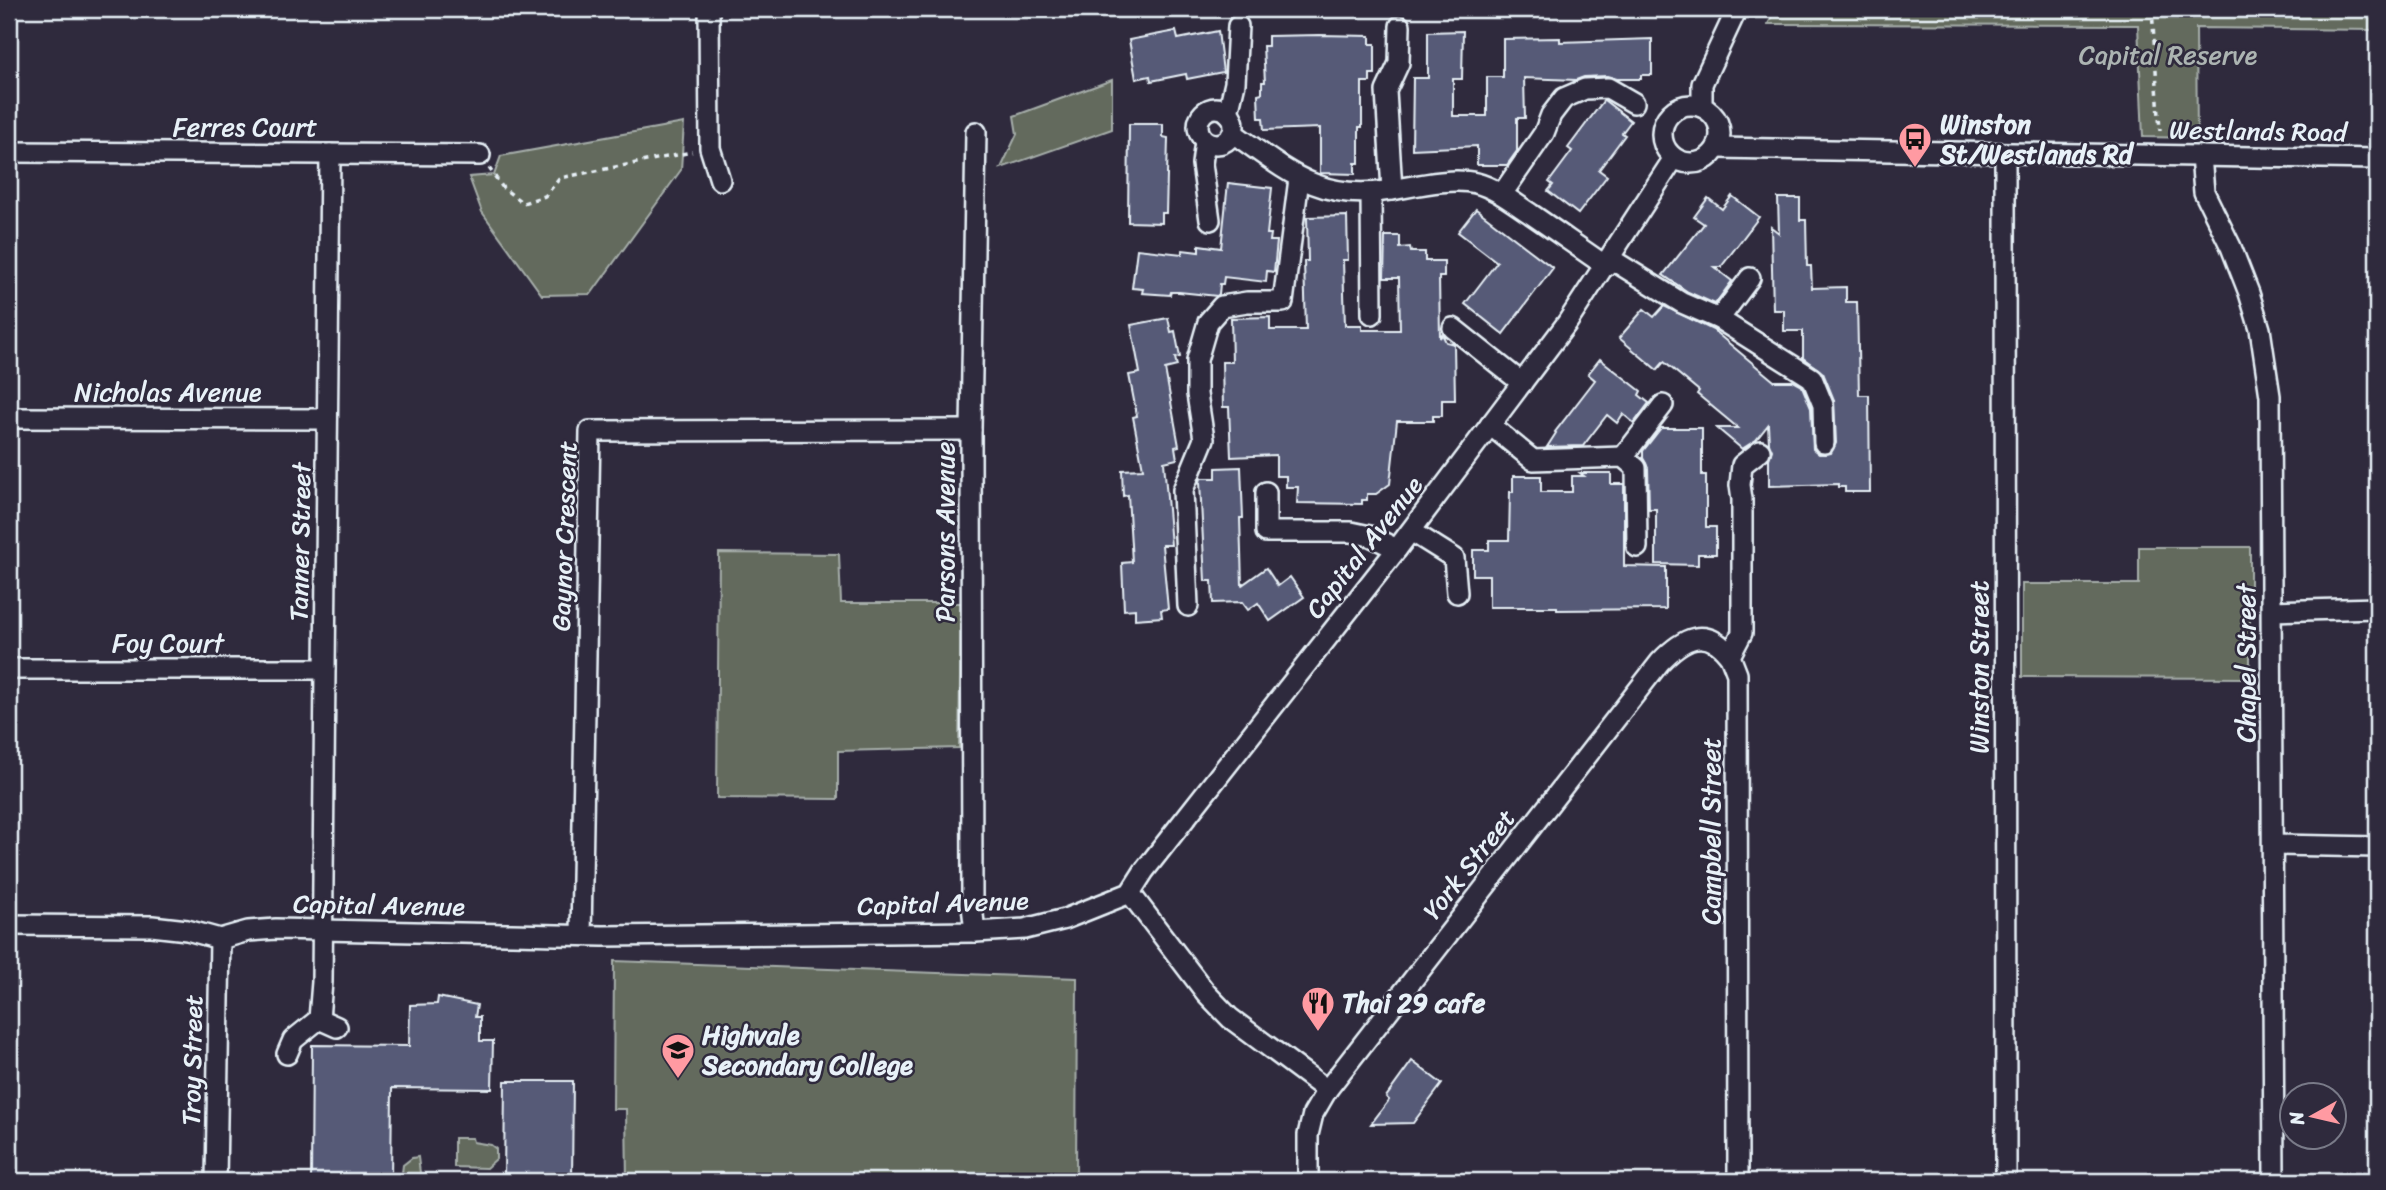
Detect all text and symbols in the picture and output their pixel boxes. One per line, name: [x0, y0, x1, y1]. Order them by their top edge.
park label: Capital Reserve: [2079, 32, 2258, 78]
place label: Winston St/Westlands Rd: [1939, 101, 2135, 177]
street label: Ferres Court: [173, 104, 317, 150]
street label: Westlands Road: [2169, 106, 2350, 156]
bus stop icon: Winston St/Westlands Rd: [1896, 120, 1934, 169]
street label: Nicholas Avenue: [74, 369, 262, 415]
street label: Gaynor Crescent: [538, 440, 590, 632]
street label: Parsons Avenue: [922, 442, 968, 622]
street label: Tanner Street: [276, 461, 324, 622]
street label: Capital Avenue: [1293, 465, 1435, 629]
street label: Winston Street: [1956, 580, 2002, 754]
street label: Chapel Street: [2223, 582, 2269, 742]
street label: Foy Court: [112, 620, 226, 666]
street label: Campbell Street: [1688, 737, 1734, 925]
street label: York Street: [1410, 798, 1528, 930]
street label: Capital Avenue: [856, 877, 1030, 929]
street label: Capital Avenue: [293, 881, 466, 930]
place label: Thai 29 cafe: [1342, 980, 1486, 1026]
restaurant icon: Thai 29 cafe: [1299, 984, 1337, 1033]
street label: Troy Street: [168, 994, 216, 1126]
place label: Highvale Secondary College: [701, 1012, 913, 1088]
school or university icon: Highvale Secondary College: [659, 1031, 697, 1080]
north arrow: [2278, 1082, 2348, 1152]
text: N: [2279, 1109, 2314, 1128]

